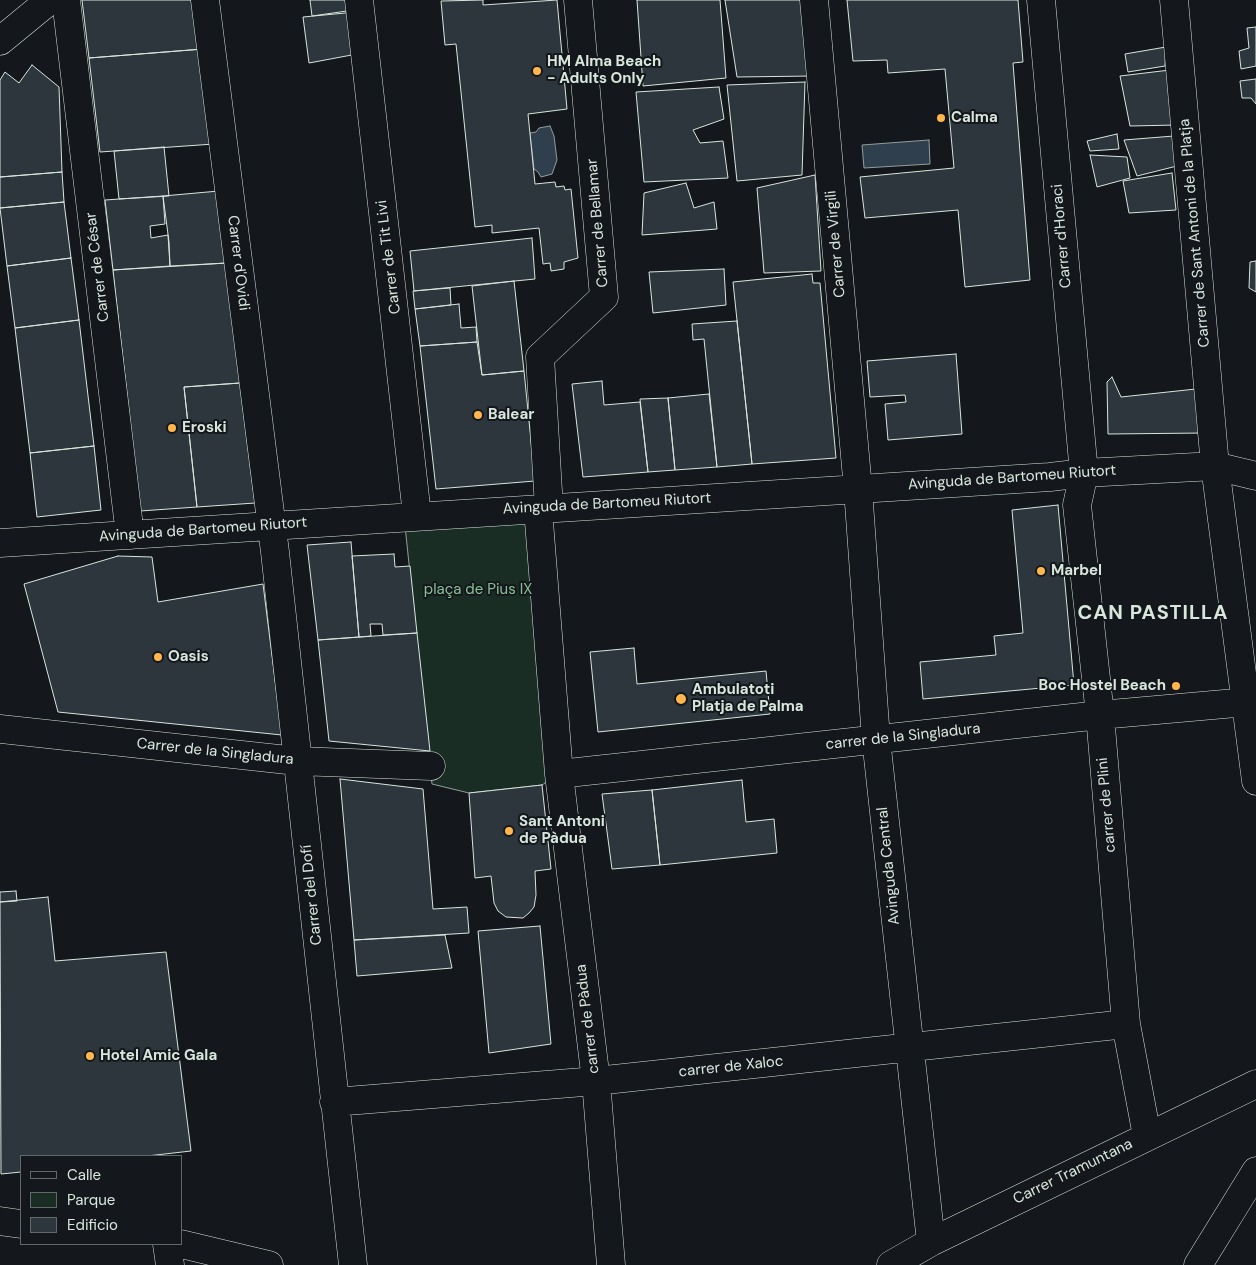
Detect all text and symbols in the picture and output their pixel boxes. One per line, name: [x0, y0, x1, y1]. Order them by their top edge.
place label: HM Alma Beach - Adults Only: [547, 53, 661, 88]
marker: HM Alma Beach - Adults Only: [531, 65, 543, 77]
place label: Calma: [951, 109, 998, 127]
marker: Calma: [935, 112, 947, 124]
street label: Carrer de Sant Antoni de la Platja: [1176, 118, 1214, 348]
street label: Carrer de Bellamar: [583, 158, 613, 288]
street label: Carrer d'Horaci: [1048, 183, 1076, 289]
street label: Carrer de Virgili: [822, 190, 850, 298]
street label: Carrer de Tit Livi: [373, 199, 405, 315]
street label: Carrer de César: [82, 211, 114, 323]
street label: Carrer d'Ovidi: [223, 214, 253, 312]
place label: Balear: [488, 406, 534, 424]
marker: Balear: [472, 409, 484, 421]
place label: Eroski: [182, 419, 227, 437]
marker: Eroski: [166, 422, 178, 434]
street label: Avinguda de Bartomeu Riutort: [907, 462, 1117, 494]
street label: Avinguda de Bartomeu Riutort: [502, 490, 712, 518]
street label: Avinguda de Bartomeu Riutort: [98, 514, 308, 546]
place label: Marbel: [1051, 562, 1102, 580]
marker: Marbel: [1035, 565, 1047, 577]
park label: plaça de Pius IX: [424, 581, 532, 599]
district label: CAN PASTILLA: [1076, 602, 1230, 626]
place label: Oasis: [168, 648, 209, 666]
marker: Oasis: [152, 651, 164, 663]
place label: Boc Hostel Beach: [1038, 677, 1166, 695]
marker: Boc Hostel Beach: [1170, 680, 1182, 692]
place label: Ambulatoti Platja de Palma: [692, 681, 804, 716]
marker: Ambulatoti Platja de Palma: [674, 692, 688, 706]
street label: carrer de la Singladura: [825, 720, 981, 754]
street label: Carrer de la Singladura: [136, 735, 294, 769]
street label: carrer de Plini: [1094, 757, 1120, 853]
street label: Avinguda Central: [874, 806, 904, 926]
place label: Sant Antoni de Pàdua: [519, 813, 605, 848]
marker: Sant Antoni de Pàdua: [503, 825, 515, 837]
street label: Carrer del Dofí: [298, 844, 326, 946]
street label: carrer de Pàdua: [572, 963, 604, 1075]
place label: Hotel Amic Gala: [100, 1047, 217, 1065]
marker: Hotel Amic Gala: [84, 1050, 96, 1062]
street label: carrer de Xaloc: [678, 1053, 784, 1081]
street label: Carrer Tramuntana: [1010, 1135, 1136, 1209]
legend: [20, 1155, 182, 1245]
text: Calle: [67, 1165, 101, 1185]
text: Parque: [67, 1190, 115, 1210]
text: Edificio: [67, 1215, 118, 1235]

